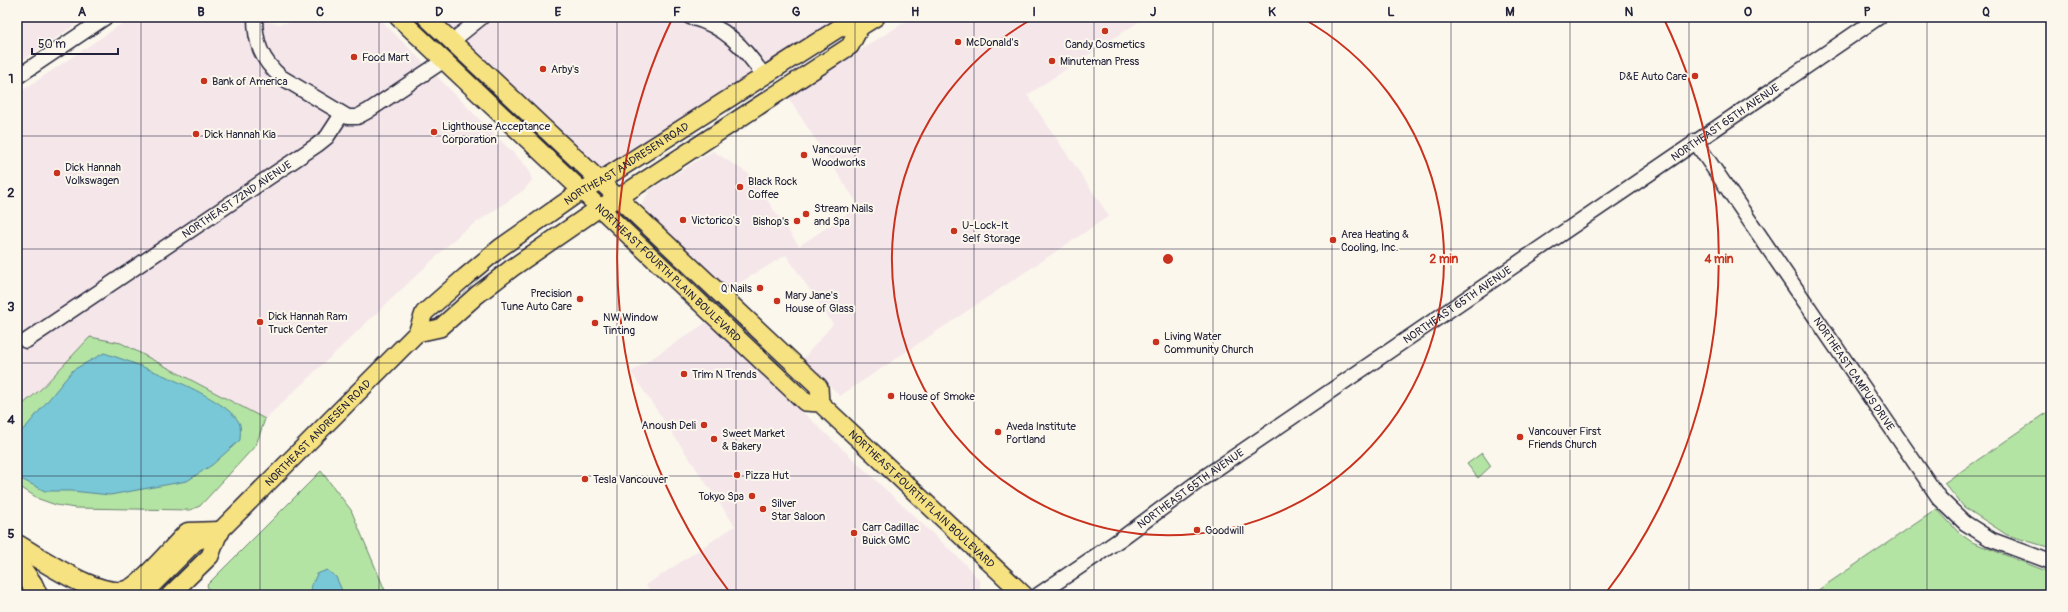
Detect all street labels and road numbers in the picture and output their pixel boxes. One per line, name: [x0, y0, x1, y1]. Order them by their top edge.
street label: NORTHEAST 65TH AVENUE: [1668, 80, 1782, 164]
street label: NORTHEAST ANDRESEN ROAD: [561, 119, 691, 207]
street label: NORTHEAST 72ND AVENUE: [179, 157, 294, 241]
street label: NORTHEAST FOURTH PLAIN BOULEVARD: [593, 201, 744, 345]
street label: NORTHEAST 65TH AVENUE: [1401, 263, 1514, 346]
street label: NORTHEAST CAMPUS DRIVE: [1811, 315, 1898, 433]
street label: NORTHEAST ANDRESEN ROAD: [262, 377, 374, 489]
street label: NORTHEAST FOURTH PLAIN BOULEVARD: [846, 427, 997, 571]
street label: NORTHEAST 65TH AVENUE: [1134, 446, 1246, 531]

